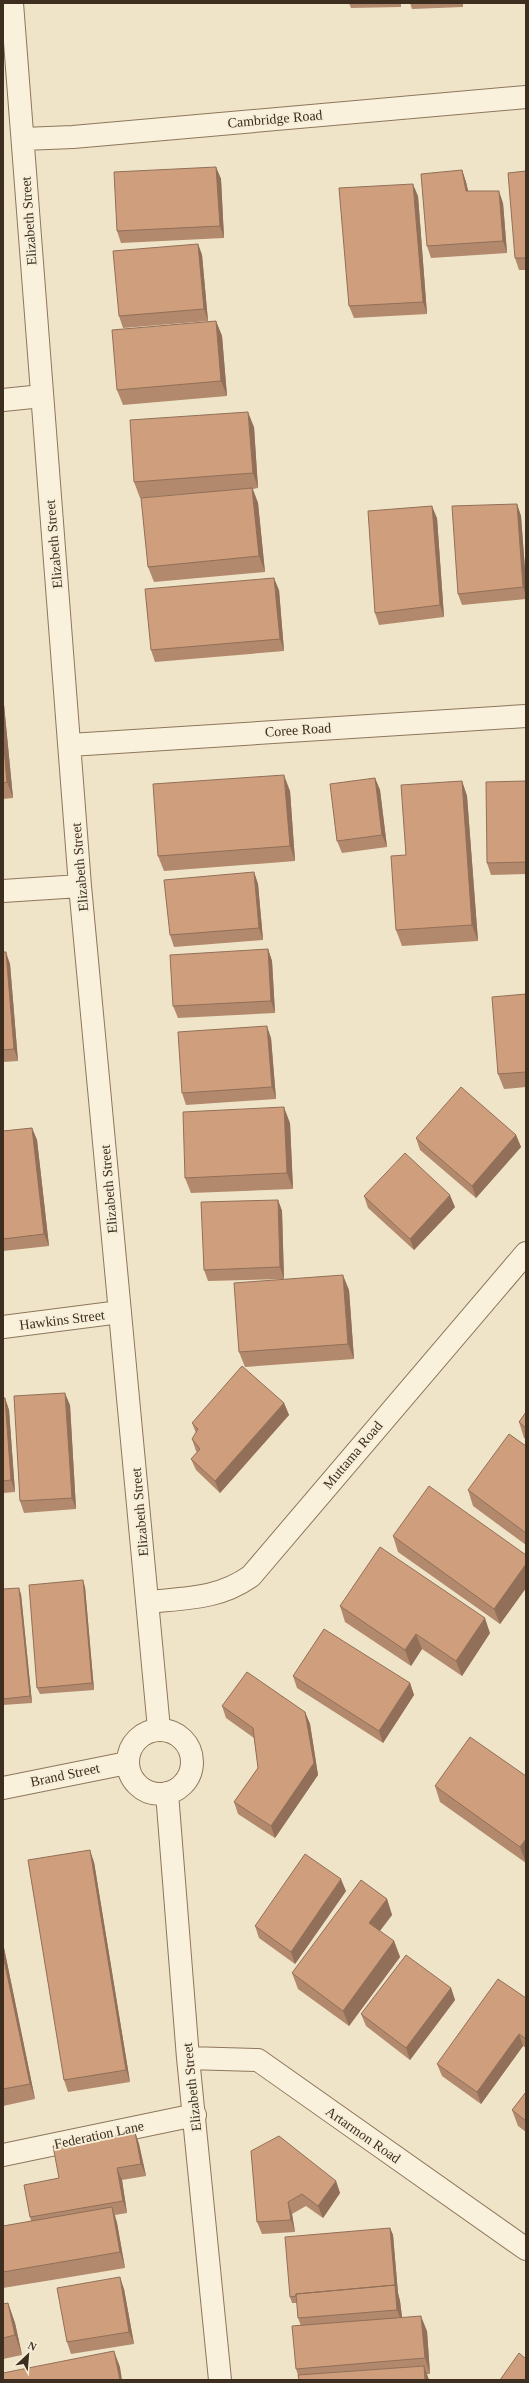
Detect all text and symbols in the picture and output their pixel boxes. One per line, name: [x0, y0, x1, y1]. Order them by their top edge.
street label: Cambridge Road: [227, 107, 323, 131]
street label: Elizabeth Street: [18, 176, 40, 266]
street label: Elizabeth Street: [43, 499, 65, 589]
street label: Coree Road: [264, 720, 332, 740]
street label: Elizabeth Street: [69, 822, 91, 912]
street label: Elizabeth Street: [98, 1144, 120, 1234]
street label: Hawkins Street: [18, 1307, 106, 1333]
street label: Muttama Road: [320, 1418, 386, 1492]
street label: Elizabeth Street: [129, 1467, 151, 1557]
street label: Brand Street: [29, 1760, 101, 1790]
street label: Elizabeth Street: [180, 2042, 204, 2132]
street label: Artarmon Road: [323, 2104, 403, 2166]
street label: Federation Lane: [53, 2118, 145, 2152]
north arrow: [8, 2335, 48, 2375]
text: N: [26, 2339, 39, 2353]

